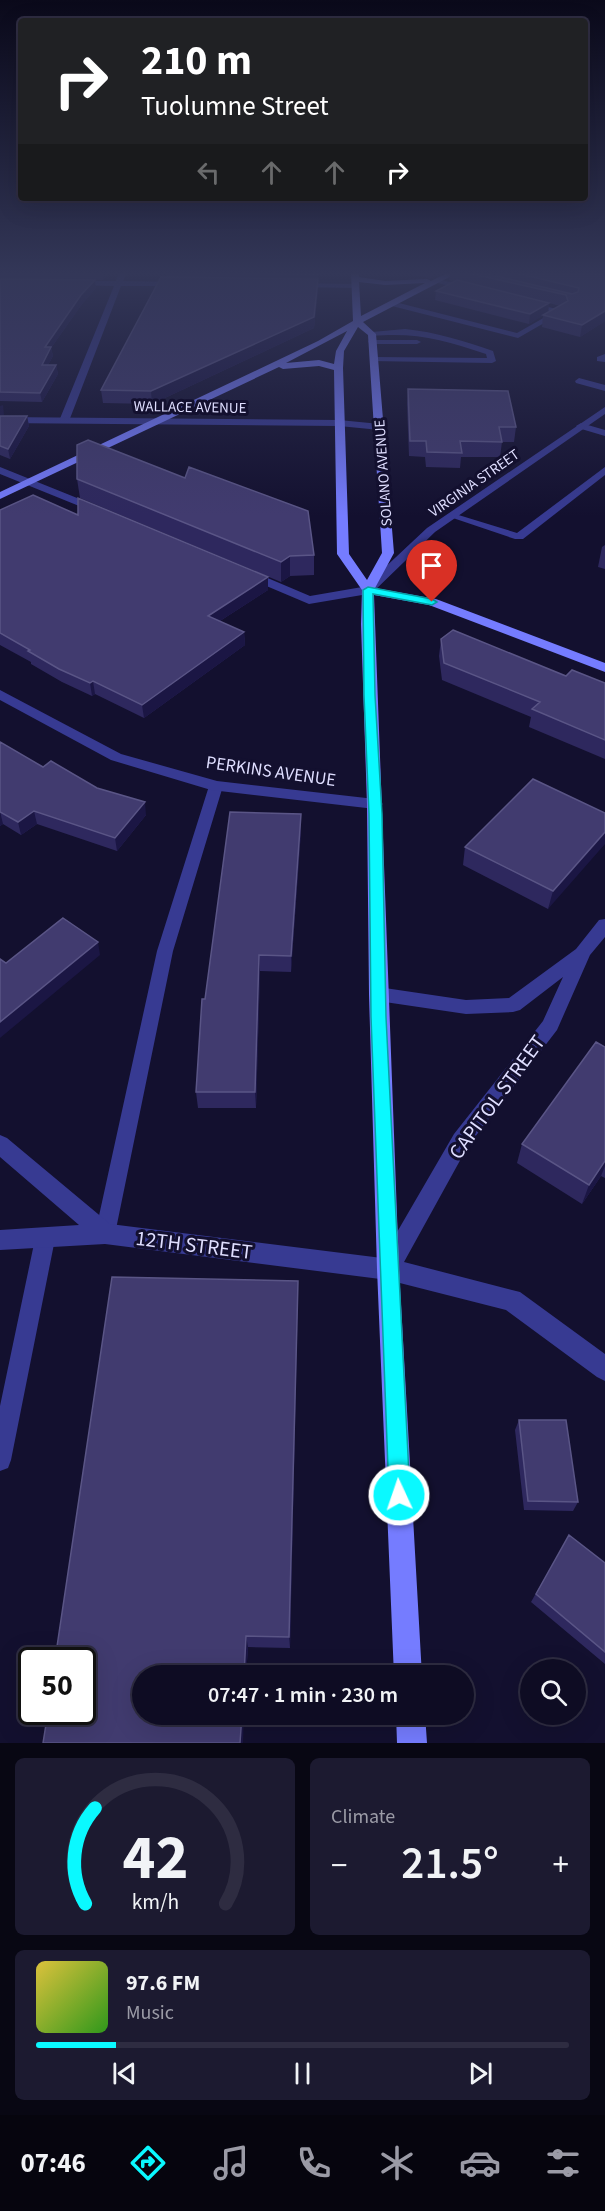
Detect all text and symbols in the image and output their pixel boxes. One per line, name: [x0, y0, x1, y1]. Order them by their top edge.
text: 210 m: [141, 31, 252, 91]
icon: right: [42, 42, 120, 120]
text: Tuolumne Street: [141, 87, 329, 126]
icon: left: [192, 156, 225, 189]
icon: ahead: [255, 156, 288, 189]
icon: ahead: [318, 156, 351, 189]
icon: right: [381, 156, 414, 189]
street label: WALLACE AVENUE: [133, 396, 247, 419]
street label: SOLANO AVENUE: [369, 419, 398, 527]
street label: VIRGINIA STREET: [425, 444, 524, 523]
pin: [406, 540, 457, 602]
icon: arrive: [415, 549, 448, 582]
street label: PERKINS AVENUE: [204, 750, 338, 793]
street label: CAPITOL STREET: [442, 1029, 552, 1165]
street label: 12TH STREET: [134, 1223, 254, 1267]
position arrow: [367, 1463, 431, 1527]
speed limit sign: 50: [18, 1647, 96, 1725]
map controls: [520, 1659, 586, 1725]
button: search: [520, 1659, 586, 1725]
text: 07:47 · 1 min · 230 m: [208, 1679, 398, 1711]
text: Climate: [331, 1803, 395, 1831]
text: 42: [122, 1814, 188, 1903]
text: 21.5°: [401, 1832, 499, 1896]
text: −: [331, 1842, 347, 1889]
text: +: [553, 1842, 569, 1889]
text: km/h: [131, 1887, 179, 1918]
text: 97.6 FM: [126, 1967, 200, 1999]
text: Music: [126, 1999, 174, 2027]
icon: previous: [108, 2057, 141, 2090]
icon: pause: [286, 2057, 319, 2090]
icon: next: [464, 2057, 497, 2090]
icon: directions: [127, 2142, 169, 2184]
icon: music: [210, 2142, 252, 2184]
icon: phone: [293, 2142, 335, 2184]
icon: climate: [376, 2142, 418, 2184]
icon: car: [459, 2142, 501, 2184]
icon: filters: [542, 2142, 584, 2184]
text: 07:46: [21, 2144, 86, 2183]

